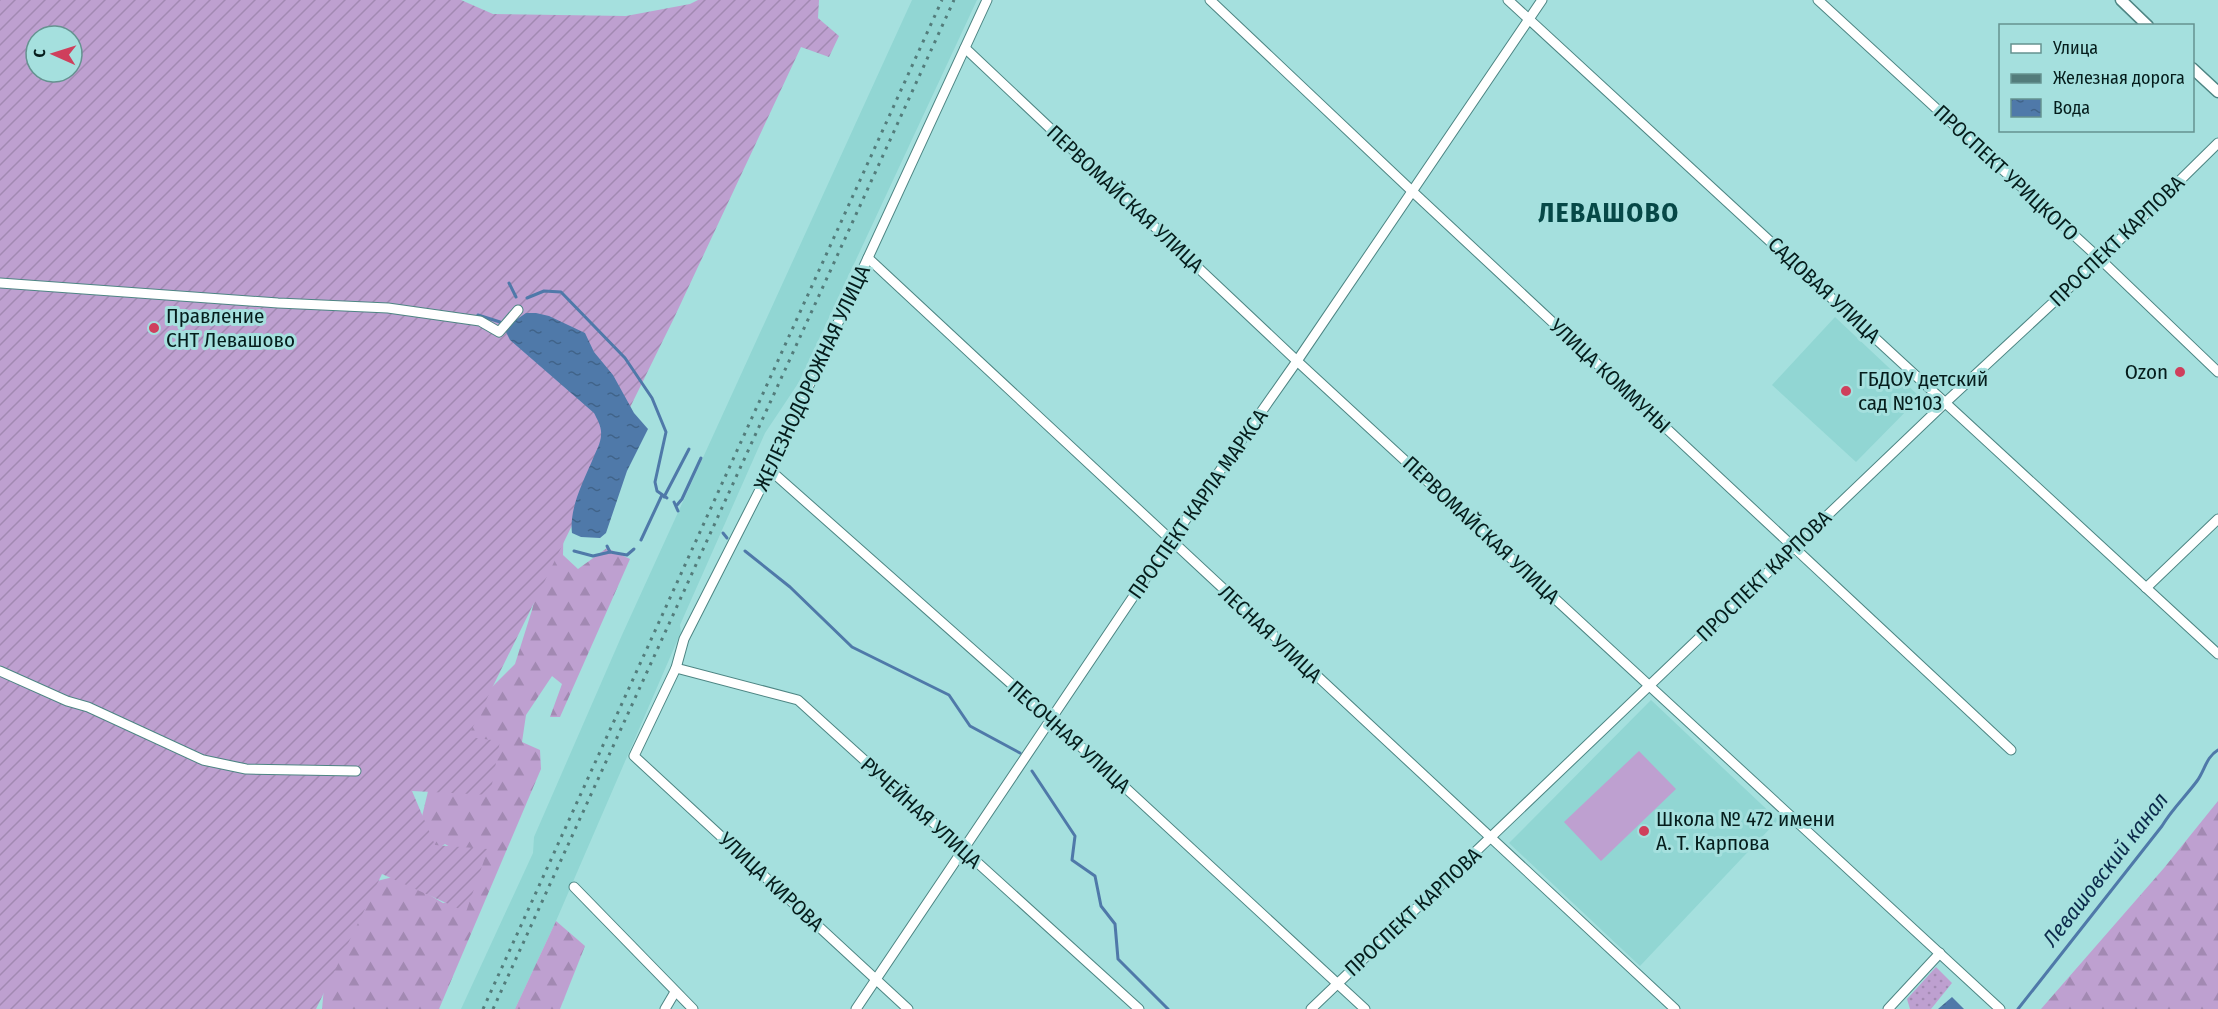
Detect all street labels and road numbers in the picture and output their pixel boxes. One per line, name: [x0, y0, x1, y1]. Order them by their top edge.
street label: ПРОСПЕКТ УРИЦКОГО: [1928, 99, 2084, 247]
street label: ПЕРВОМАЙСКАЯ УЛИЦА: [1041, 120, 1209, 278]
street label: ПРОСПЕКТ КАРПОВА: [2044, 170, 2190, 312]
street label: САДОВАЯ УЛИЦА: [1762, 231, 1886, 349]
street label: ЖЕЛЕЗНОДОРОЖНАЯ УЛИЦА: [748, 261, 876, 495]
street label: УЛИЦА КОММУНЫ: [1543, 313, 1676, 439]
street label: ПРОСПЕКТ КАРЛА МАРКСА: [1123, 404, 1273, 604]
street label: ПЕРВОМАЙСКАЯ УЛИЦА: [1397, 451, 1565, 609]
street label: ПРОСПЕКТ КАРПОВА: [1691, 505, 1837, 647]
street label: ЛЕСНАЯ УЛИЦА: [1213, 580, 1327, 688]
street label: ПЕСОЧНАЯ УЛИЦА: [1002, 675, 1136, 799]
street label: РУЧЕЙНАЯ УЛИЦА: [855, 752, 987, 874]
street label: УЛИЦА КИРОВА: [712, 826, 829, 937]
street label: ПРОСПЕКТ КАРПОВА: [1339, 842, 1487, 982]

